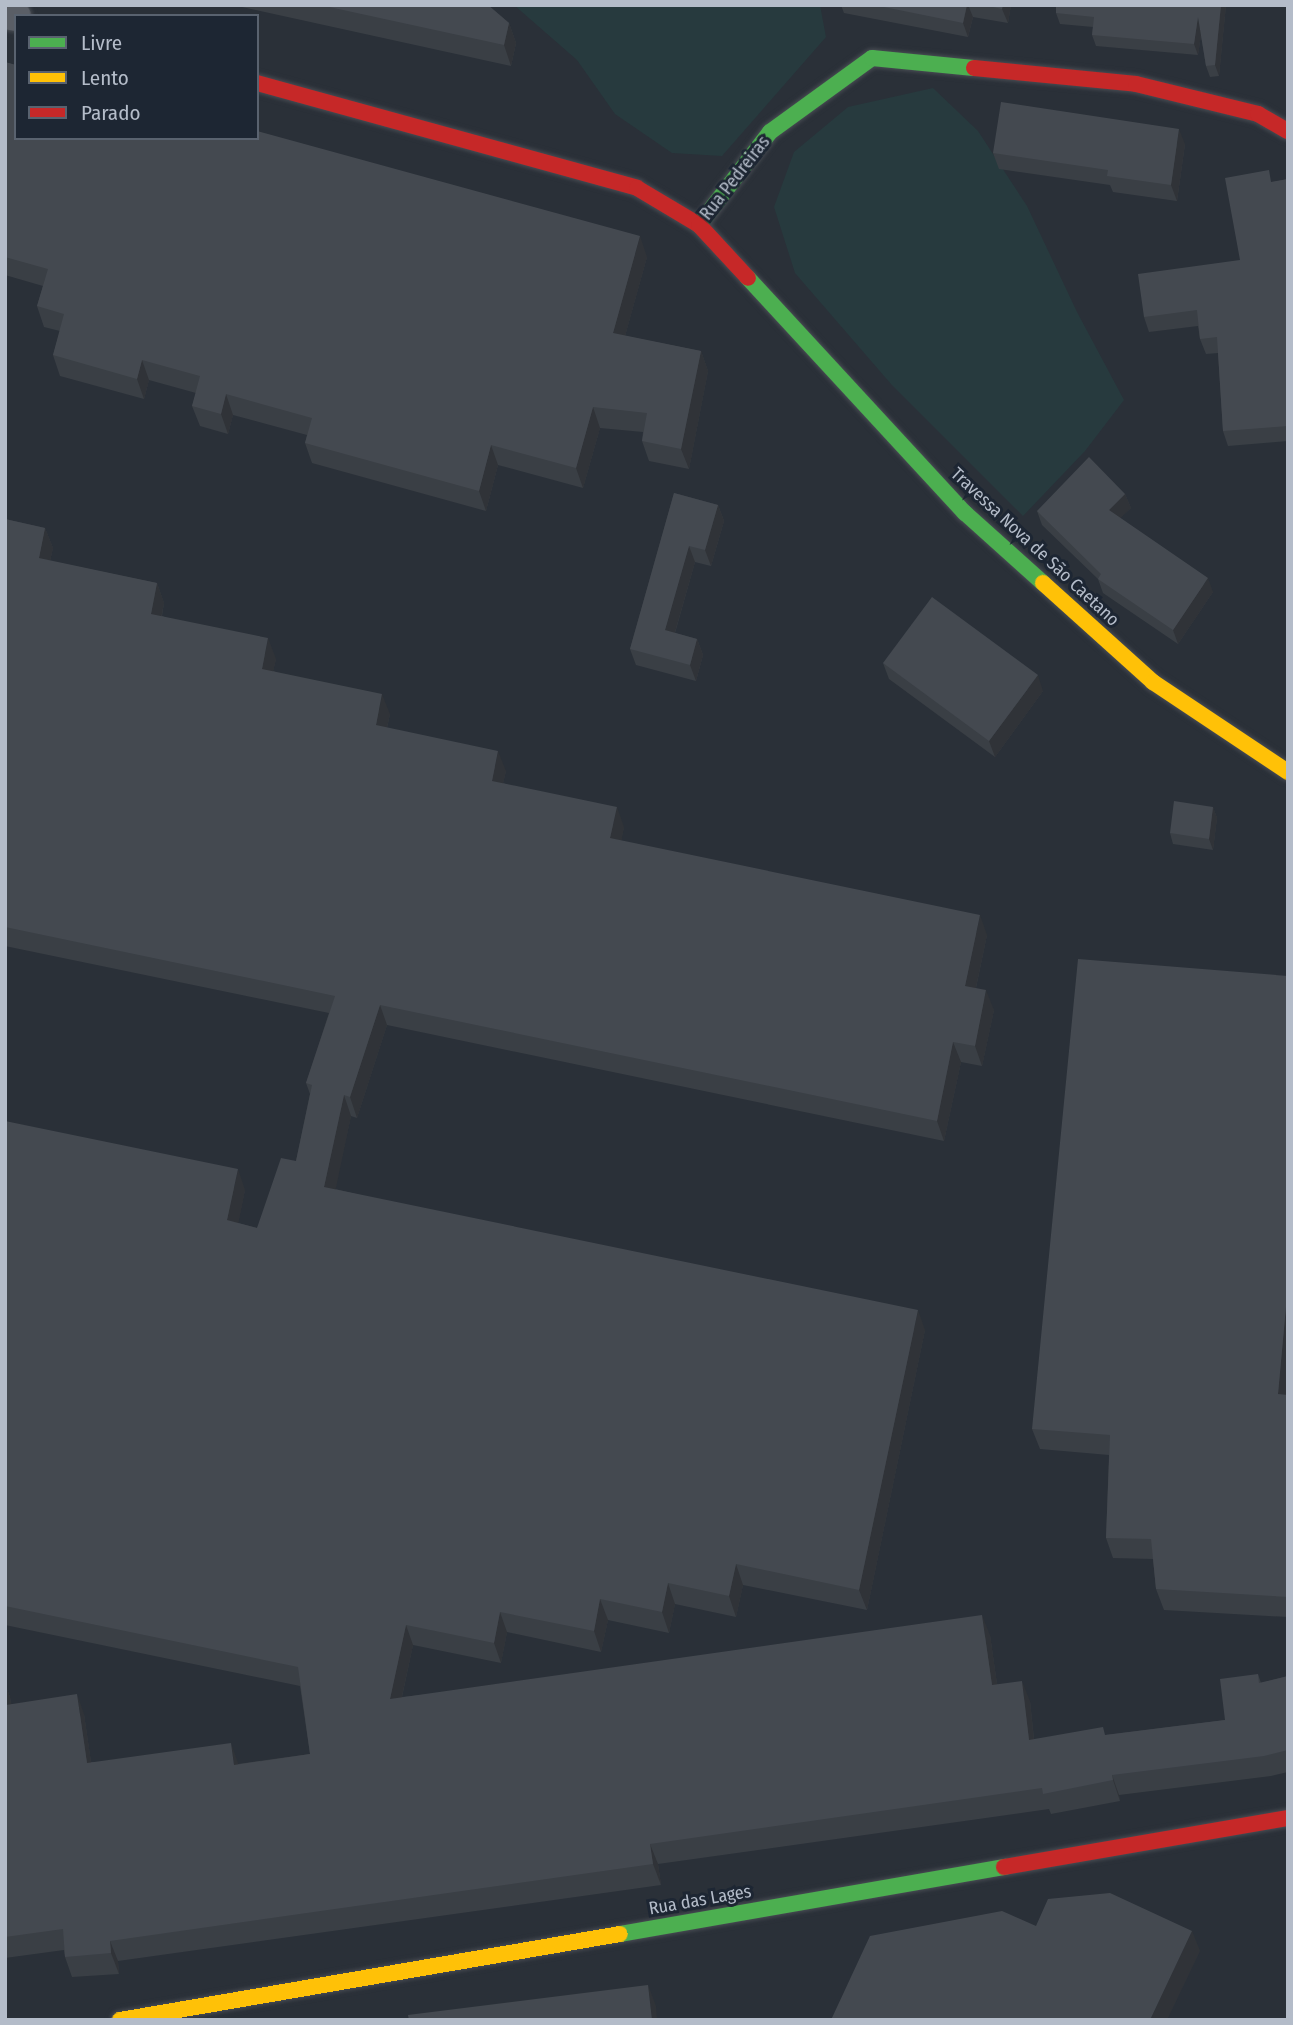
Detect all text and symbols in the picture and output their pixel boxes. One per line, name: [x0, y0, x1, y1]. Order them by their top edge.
legend: [14, 14, 259, 140]
text: Livre: [81, 30, 122, 56]
text: Lento: [81, 65, 129, 91]
text: Parado: [81, 100, 140, 126]
street label: Rua Pedreiras: [695, 132, 775, 224]
street label: Travessa Nova de São Caetano: [946, 463, 1124, 631]
street label: Rua das Lages: [647, 1880, 753, 1920]

